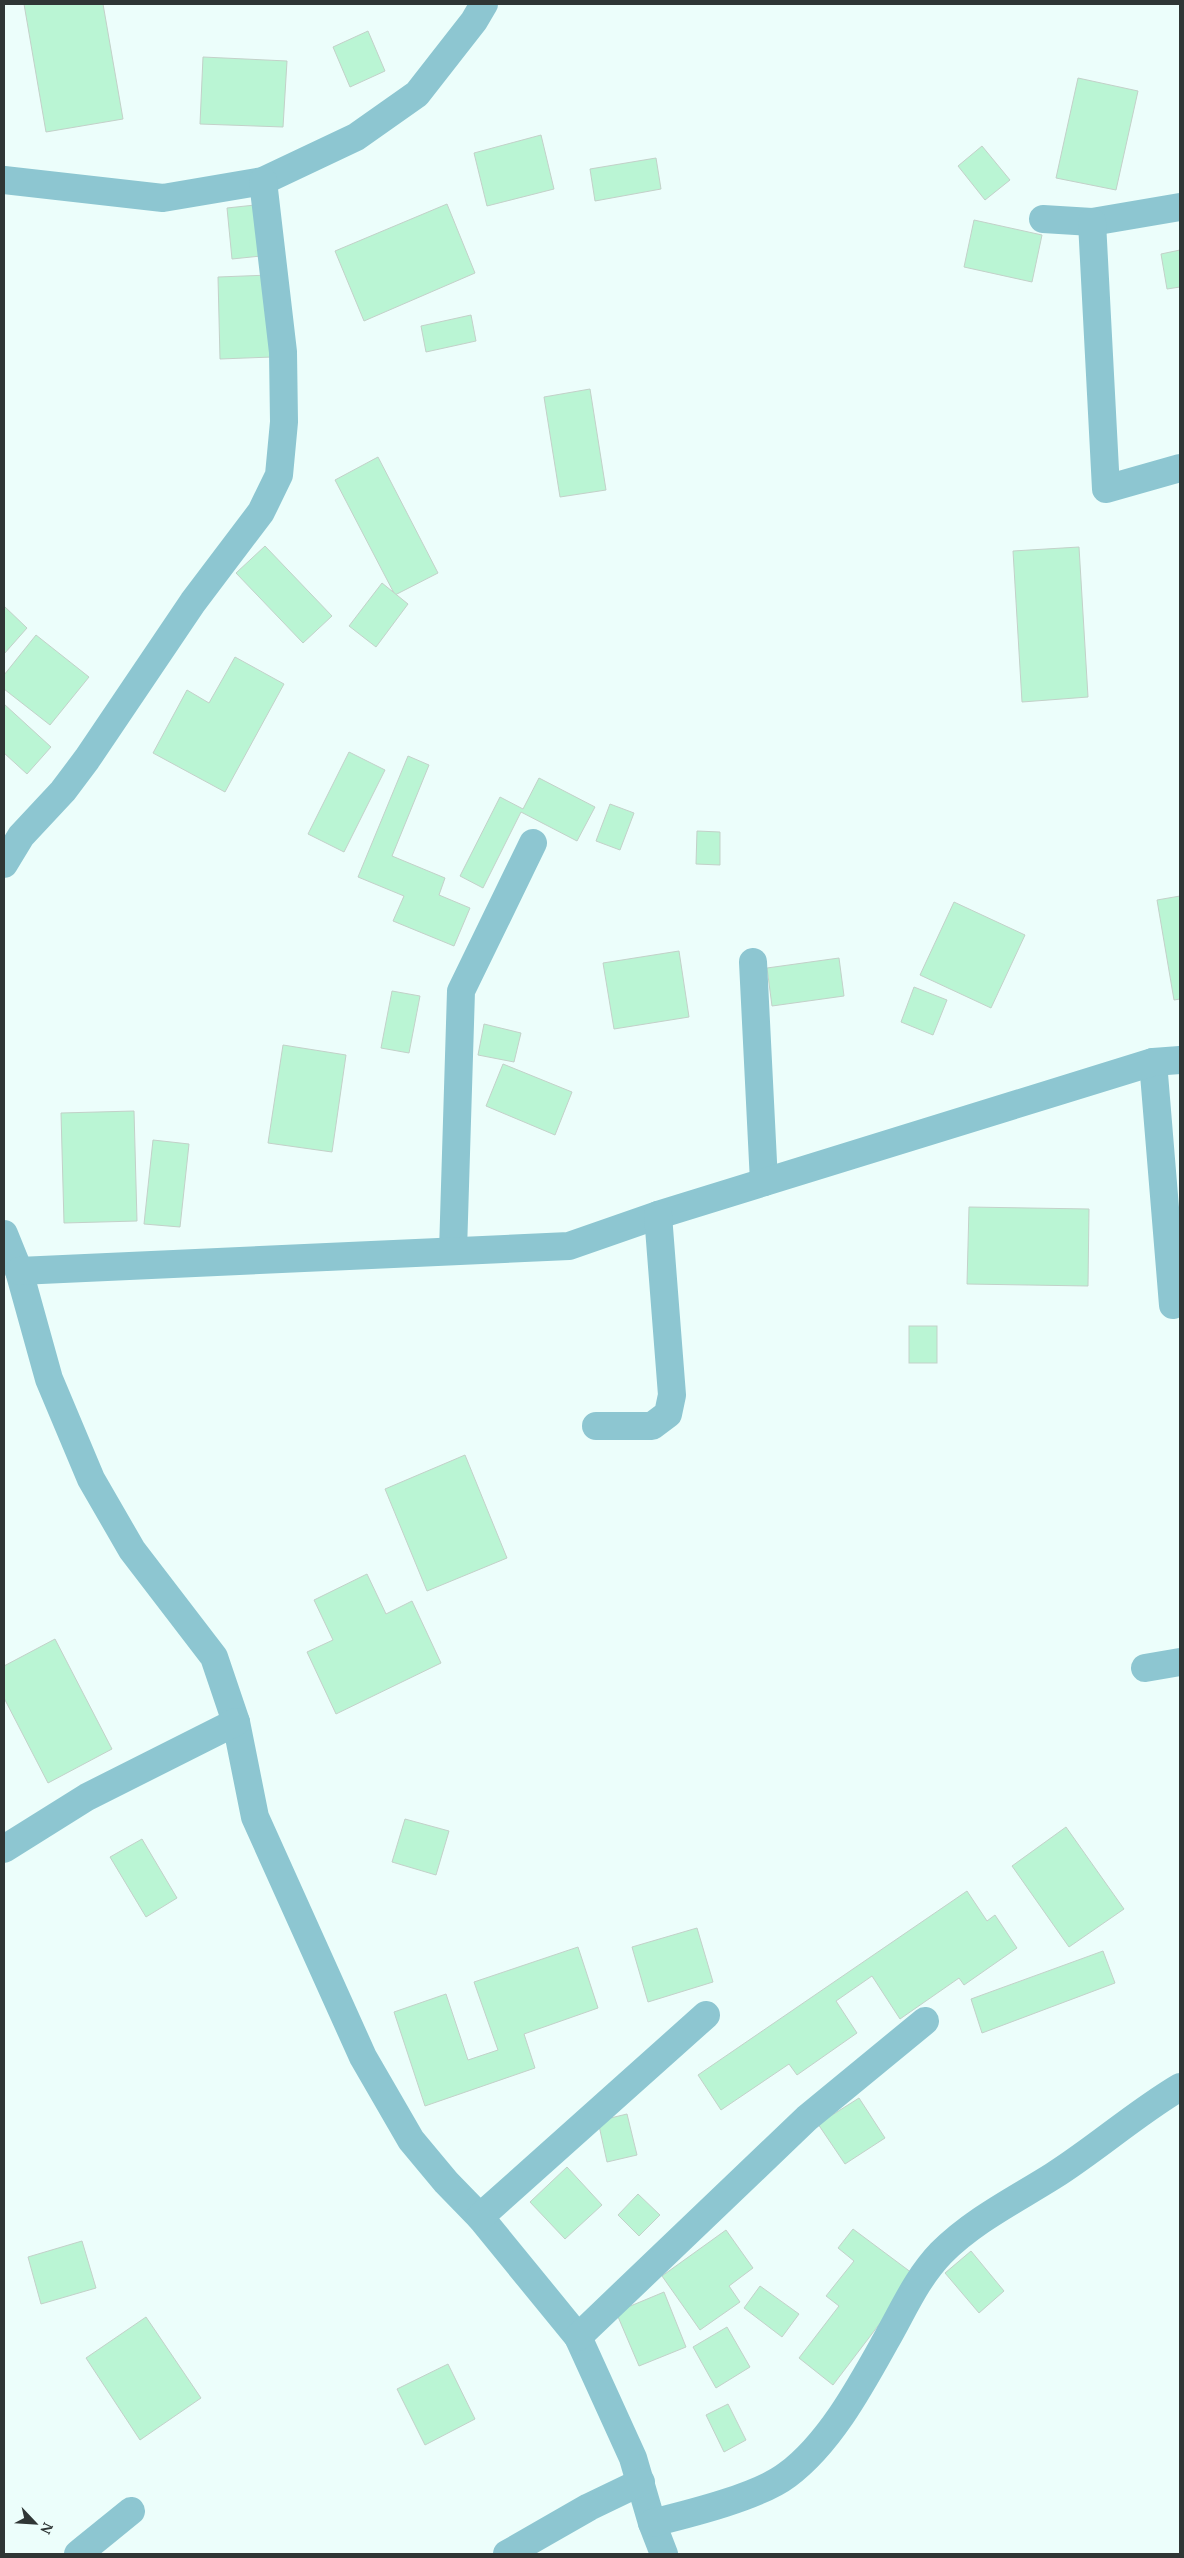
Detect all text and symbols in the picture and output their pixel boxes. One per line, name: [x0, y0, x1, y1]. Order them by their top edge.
north arrow: [10, 2498, 60, 2548]
text: N: [36, 2520, 58, 2538]

